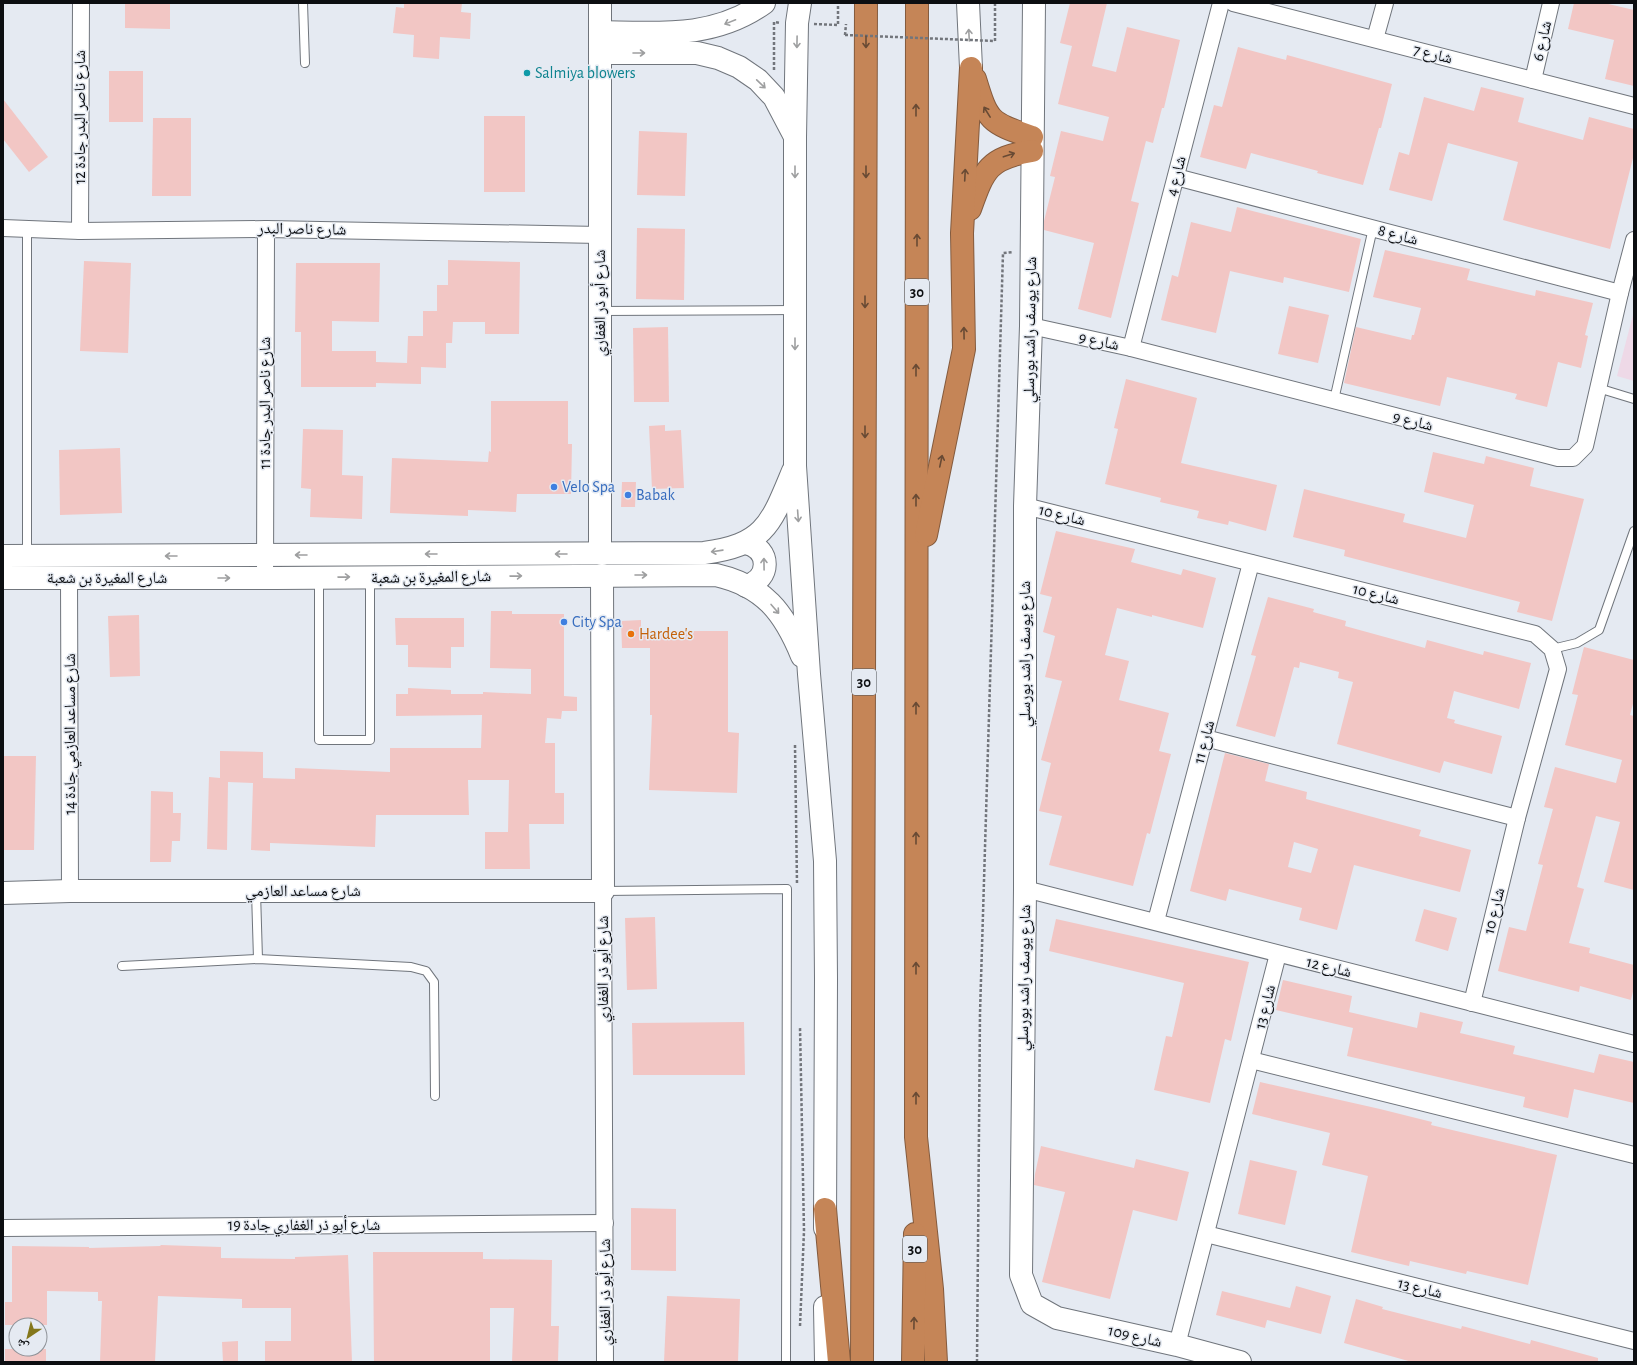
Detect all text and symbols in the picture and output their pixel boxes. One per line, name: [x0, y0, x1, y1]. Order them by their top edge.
one-way arrow: [724, 18, 736, 26]
street label: شارع 6: [1530, 19, 1556, 63]
one-way arrow: [966, 29, 973, 42]
one-way arrow: [793, 35, 801, 48]
one-way arrow: [862, 35, 870, 48]
street label: شارع 7: [1411, 41, 1454, 69]
one-way arrow: [632, 49, 645, 57]
street label: شارع ناصر البدر جادة 12: [72, 50, 90, 184]
place label: Salmiya blowers: [535, 65, 636, 82]
marker: Salmiya blowers: [522, 68, 532, 78]
one-way arrow: [756, 79, 766, 88]
one-way arrow: [913, 104, 920, 117]
one-way arrow: [983, 106, 991, 118]
one-way arrow: [1003, 151, 1015, 159]
street label: شارع 4: [1163, 154, 1191, 198]
one-way arrow: [791, 165, 799, 178]
one-way arrow: [862, 165, 870, 178]
one-way arrow: [961, 169, 969, 182]
street label: شارع ناصر البدر: [256, 220, 347, 240]
street label: شارع 8: [1376, 222, 1420, 250]
one-way arrow: [913, 234, 921, 247]
street label: شارع أبو ذر الغفاري: [590, 250, 612, 356]
street label: شارع يوسف راشد بورسلي: [1021, 257, 1043, 403]
road number: 30: [905, 279, 929, 305]
one-way arrow: [861, 295, 869, 308]
one-way arrow: [960, 327, 968, 340]
street label: شارع 9: [1077, 329, 1121, 355]
street label: شارع ناصر البدر جادة 11: [257, 337, 275, 469]
one-way arrow: [791, 337, 799, 350]
one-way arrow: [912, 364, 920, 377]
street label: شارع 9: [1391, 408, 1435, 436]
one-way arrow: [861, 425, 869, 438]
one-way arrow: [938, 455, 946, 468]
place label: Velo Spa: [562, 479, 615, 495]
marker: Velo Spa: [549, 482, 559, 492]
place label: Babak: [636, 487, 676, 503]
marker: Babak: [623, 490, 633, 500]
one-way arrow: [912, 494, 920, 507]
street label: شارع 10: [1037, 502, 1087, 530]
one-way arrow: [795, 509, 802, 522]
one-way arrow: [711, 547, 724, 555]
one-way arrow: [425, 550, 438, 558]
one-way arrow: [555, 550, 568, 558]
one-way arrow: [295, 551, 308, 559]
one-way arrow: [165, 552, 178, 560]
one-way arrow: [760, 558, 768, 571]
street label: شارع المغيرة بن شعبة: [371, 568, 491, 588]
street label: شارع المغيرة بن شعبة: [47, 570, 167, 588]
one-way arrow: [634, 571, 647, 579]
one-way arrow: [509, 572, 522, 580]
one-way arrow: [217, 574, 230, 582]
one-way arrow: [337, 574, 350, 581]
street label: شارع يوسف راشد بورسلي: [1017, 581, 1037, 727]
street label: شارع 10: [1351, 581, 1401, 609]
one-way arrow: [770, 603, 779, 614]
place label: City Spa: [572, 614, 622, 631]
marker: City Spa: [559, 617, 569, 627]
place label: Hardee's: [639, 626, 693, 642]
marker: Hardee's: [626, 629, 636, 639]
street label: شارع مساعد العازمي جادة 14: [62, 653, 82, 815]
road number: 30: [852, 669, 876, 695]
one-way arrow: [912, 702, 920, 715]
street label: شارع 11: [1191, 719, 1219, 766]
one-way arrow: [912, 832, 920, 845]
street label: شارع مساعد العازمي: [245, 883, 361, 903]
street label: شارع 10: [1481, 886, 1509, 936]
street label: شارع يوسف راشد بورسلي: [1015, 905, 1037, 1051]
street label: شارع أبو ذر الغفاري: [593, 916, 615, 1022]
street label: شارع 12: [1304, 954, 1353, 982]
one-way arrow: [912, 962, 920, 975]
street label: شارع 13: [1252, 983, 1280, 1031]
one-way arrow: [912, 1092, 920, 1105]
street label: شارع أبو ذر الغفاري جادة 19: [228, 1215, 380, 1237]
road number: 30: [903, 1236, 927, 1262]
street label: شارع أبو ذر الغفاري: [595, 1239, 617, 1345]
street label: شارع 13: [1396, 1275, 1444, 1303]
north arrow: [8, 1317, 48, 1357]
one-way arrow: [910, 1317, 917, 1330]
street label: شارع 109: [1106, 1322, 1163, 1352]
text: ش: [14, 1335, 32, 1353]

